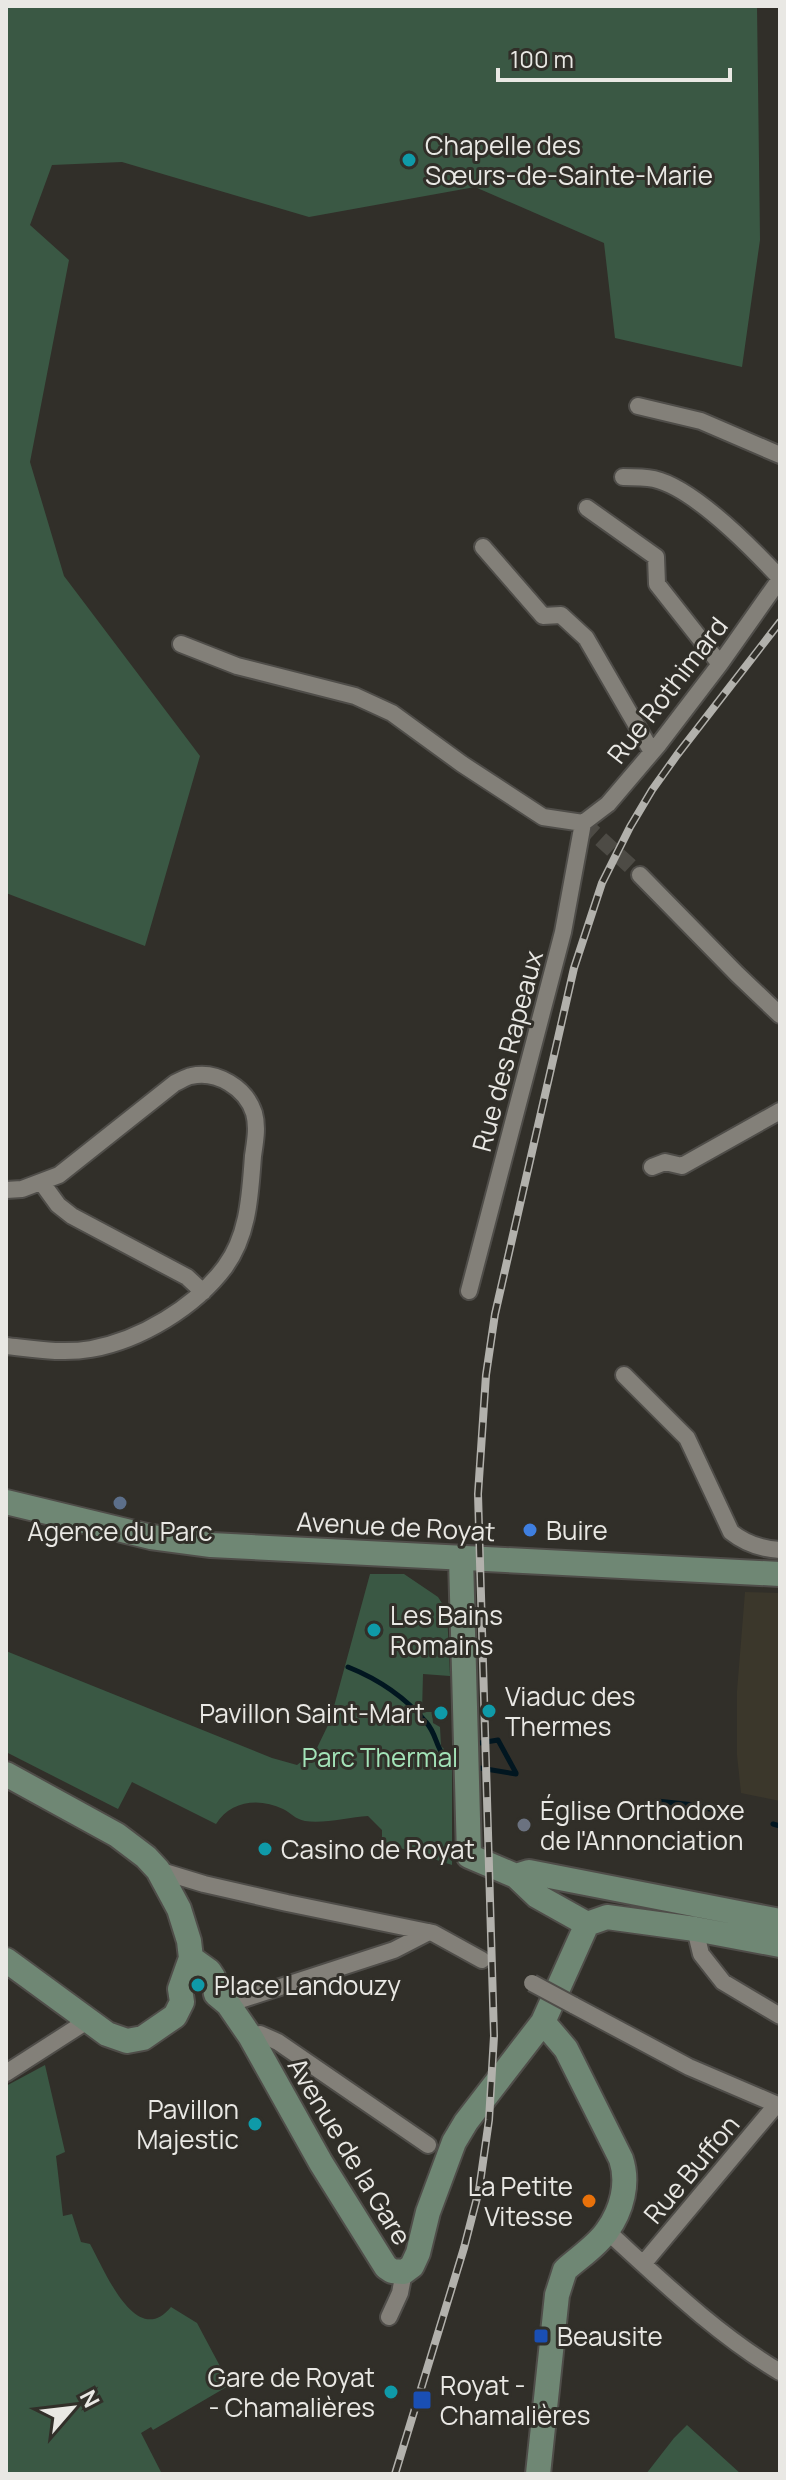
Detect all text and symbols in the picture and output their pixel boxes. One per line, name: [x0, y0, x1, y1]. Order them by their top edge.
scale bar: [498, 32, 730, 82]
text: 100 m: [510, 42, 574, 75]
place label: Chapelle des Sœurs-de-Sainte-Marie: [425, 127, 713, 193]
marker: Chapelle des Sœurs-de-Sainte-Marie: [400, 151, 418, 169]
street label: Rue Rothimard: [598, 609, 736, 771]
street label: Rue des Rapeaux: [463, 946, 551, 1155]
marker: Agence du Parc: [111, 1494, 129, 1512]
street label: Avenue de Royat: [296, 1503, 496, 1549]
place label: Buire: [546, 1512, 608, 1548]
place label: Agence du Parc: [27, 1513, 213, 1549]
marker: Buire: [521, 1521, 539, 1539]
place label: Les Bains Romains: [390, 1597, 503, 1663]
marker: Les Bains Romains: [365, 1621, 383, 1639]
place label: Viaduc des Thermes: [505, 1678, 635, 1744]
place label: Pavillon Saint-Mart: [199, 1695, 425, 1731]
marker: Viaduc des Thermes: [480, 1702, 498, 1720]
marker: Pavillon Saint-Mart: [432, 1704, 450, 1722]
park label: Parc Thermal: [302, 1739, 458, 1775]
place label: Église Orthodoxe de l'Annonciation: [540, 1792, 745, 1858]
marker: Église Orthodoxe de l'Annonciation: [515, 1816, 533, 1834]
place label: Casino de Royat: [281, 1831, 475, 1867]
marker: Casino de Royat: [256, 1840, 274, 1858]
place label: Place Landouzy: [214, 1967, 401, 2003]
marker: Place Landouzy: [189, 1976, 207, 1994]
street label: Avenue de la Gare: [280, 2051, 420, 2251]
place label: Pavillon Majestic: [136, 2091, 239, 2157]
street label: Rue Buffon: [635, 2107, 747, 2231]
marker: Pavillon Majestic: [246, 2115, 264, 2133]
place label: La Petite Vitesse: [468, 2168, 573, 2234]
marker: La Petite Vitesse: [580, 2192, 598, 2210]
place label: Beausite: [557, 2318, 663, 2354]
marker: Beausite: [532, 2327, 550, 2345]
place label: Gare de Royat - Chamalières: [208, 2359, 375, 2425]
place label: Royat - Chamalières: [440, 2367, 590, 2433]
north arrow: [32, 2368, 112, 2448]
marker: Gare de Royat - Chamalières: [382, 2383, 400, 2401]
text: N: [73, 2385, 107, 2413]
marker: Royat - Chamalières: [411, 2389, 433, 2411]

